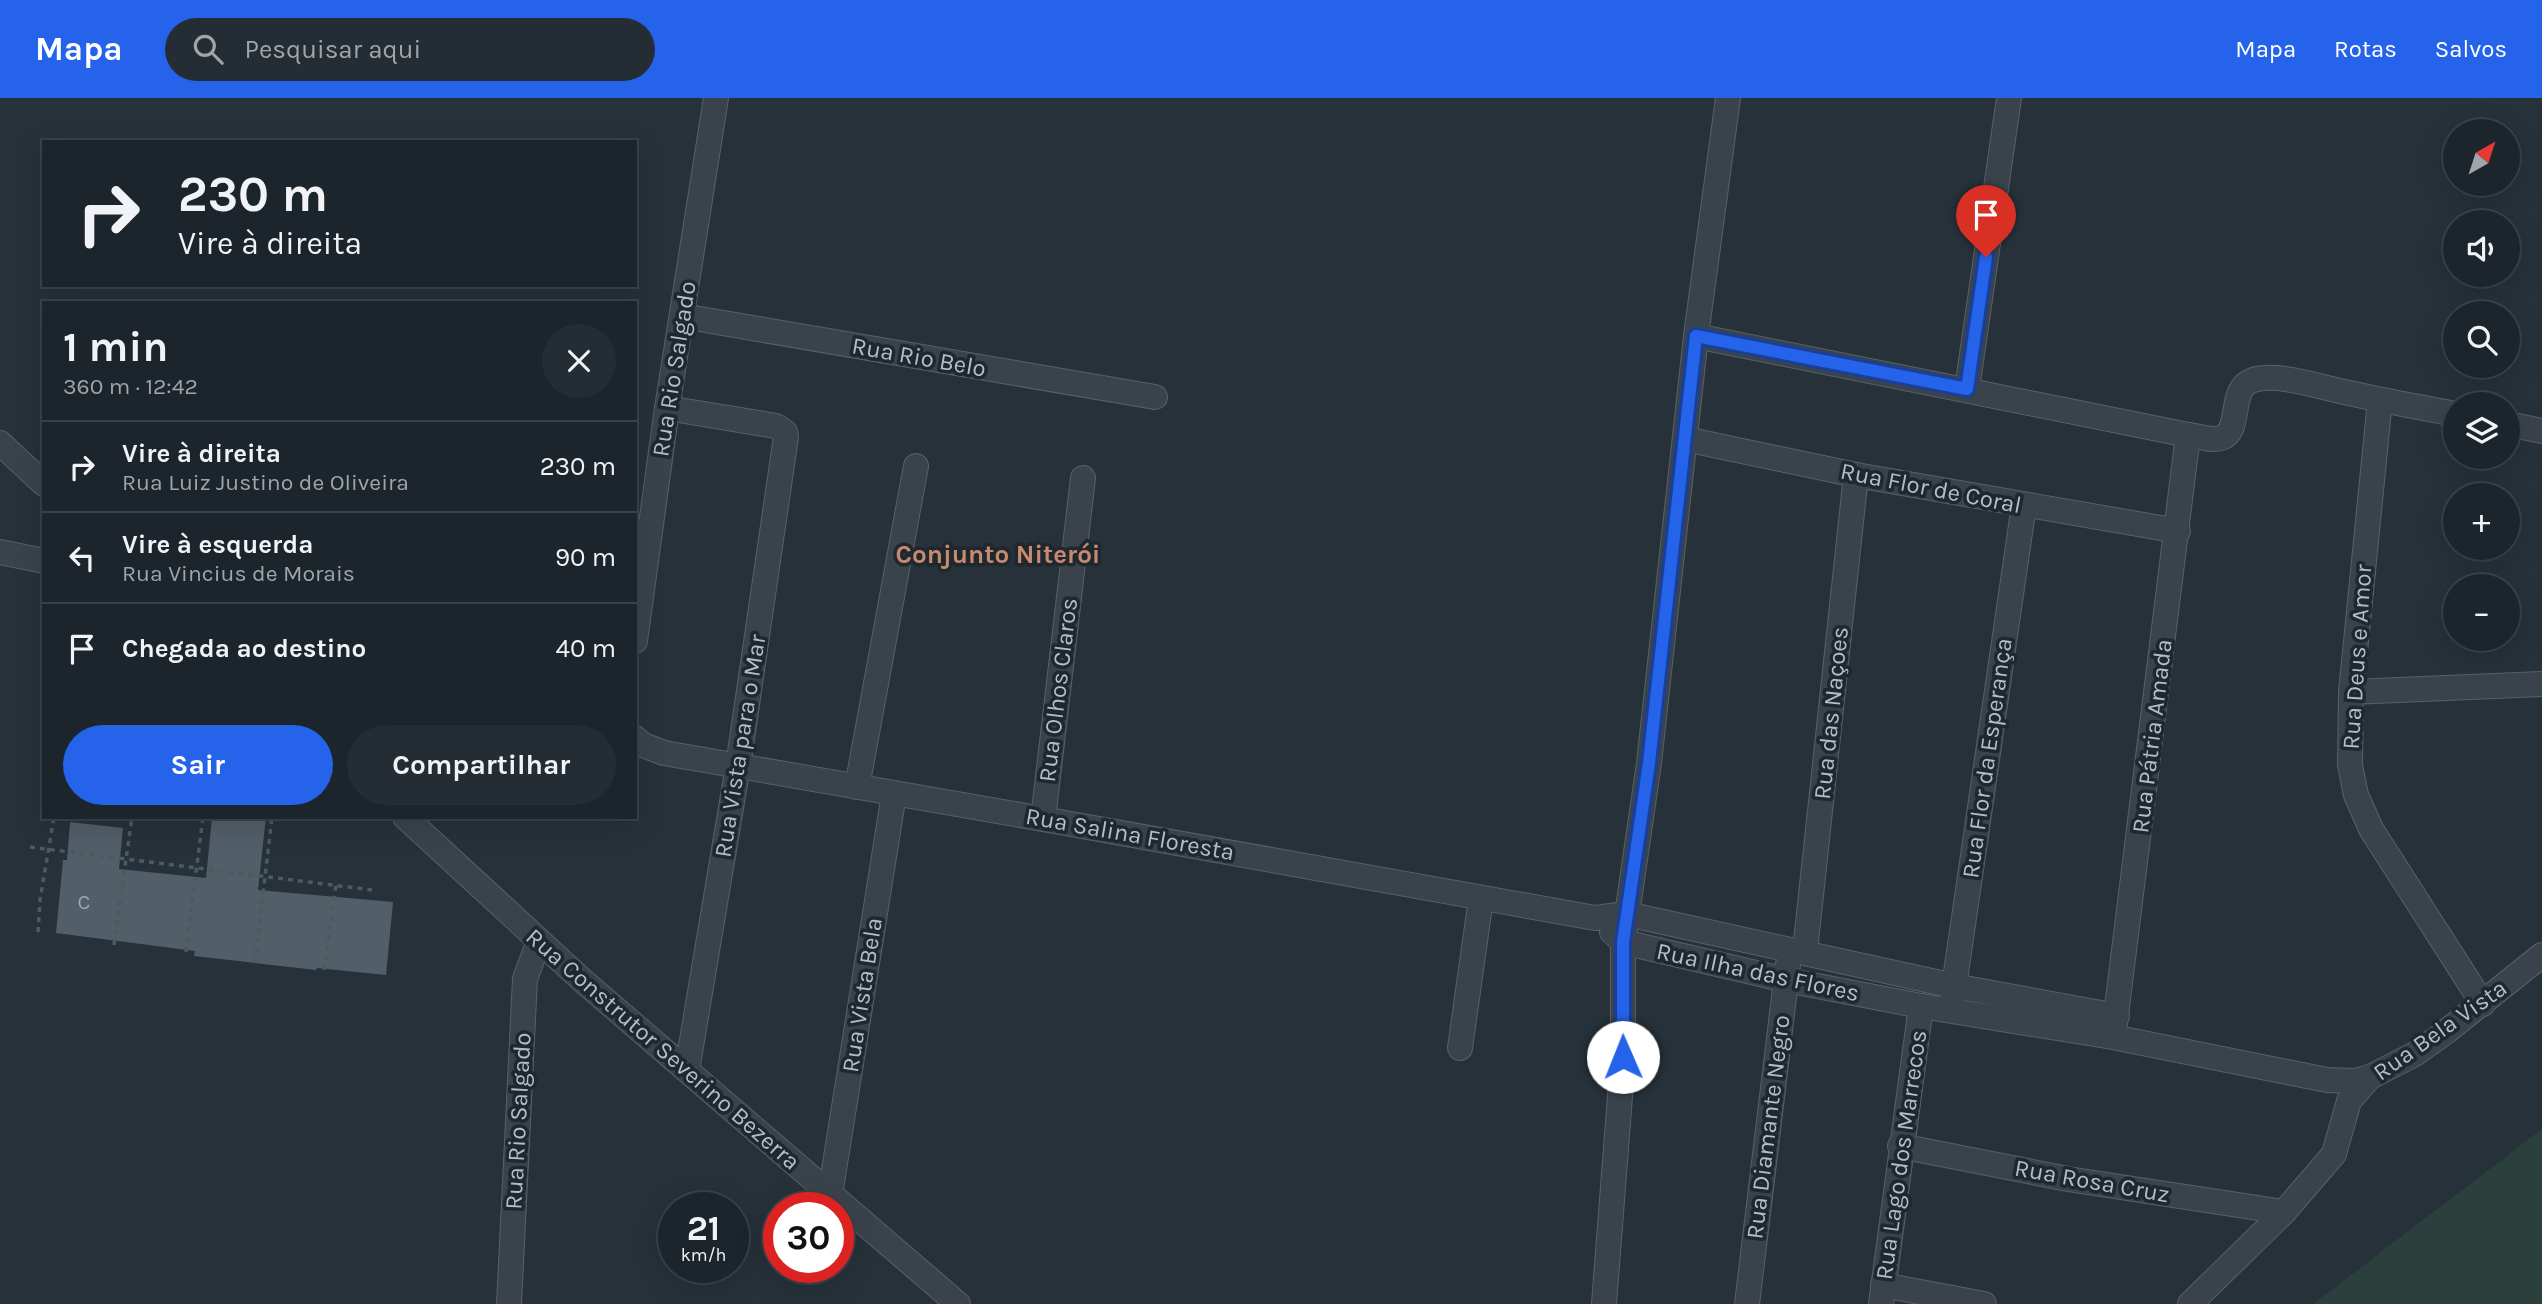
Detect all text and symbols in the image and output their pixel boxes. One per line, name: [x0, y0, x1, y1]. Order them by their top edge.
search box: [165, 18, 655, 81]
text: Mapa: [35, 30, 123, 68]
icon: search: [189, 30, 227, 68]
text: Pesquisar aqui: [245, 34, 421, 65]
text: Mapa: [2235, 35, 2296, 63]
text: Rotas: [2334, 35, 2397, 63]
text: Salvos: [2435, 35, 2507, 63]
north arrow: [2443, 119, 2520, 196]
map controls: [2443, 119, 2520, 651]
text: 230 m: [178, 166, 328, 223]
icon: right: [63, 168, 154, 259]
pin: [1956, 185, 2016, 257]
icon: arrive: [1967, 196, 2005, 234]
button: sound: [2443, 210, 2520, 287]
text: Vire à direita: [178, 225, 362, 262]
street label: Rua Rio Salgado: [646, 279, 702, 459]
button: search: [2443, 301, 2520, 378]
text: 1 min: [63, 322, 168, 372]
button: close: [542, 324, 616, 398]
street label: Rua Rio Belo: [850, 331, 988, 383]
text: 360 m · 12:42: [63, 373, 198, 400]
button: layers: [2443, 392, 2520, 469]
text: Vire à direita: [122, 438, 281, 469]
icon: right: [63, 448, 101, 486]
text: 230 m: [540, 451, 616, 482]
street label: Rua Flor de Coral: [1838, 457, 2024, 519]
text: Rua Luiz Justino de Oliveira: [122, 469, 409, 496]
button: +: [2443, 483, 2520, 560]
text: Vire à esquerda: [122, 529, 313, 560]
icon: left: [63, 539, 101, 577]
district label: Conjunto Niterói: [896, 539, 1100, 570]
text: 90 m: [555, 542, 616, 573]
text: Rua Vincius de Morais: [122, 560, 355, 587]
street label: Rua Deus e Amor: [2337, 563, 2377, 750]
button: −: [2443, 574, 2520, 651]
street label: Rua Olhos Claros: [1033, 596, 1083, 784]
street label: Rua das Naçoes: [1808, 625, 1854, 801]
icon: arrive: [63, 630, 101, 668]
street label: Rua Vista para o Mar: [709, 632, 771, 859]
text: Chegada ao destino: [122, 633, 366, 664]
text: 40 m: [556, 633, 616, 664]
street label: Rua Flor da Esperança: [1956, 636, 2018, 880]
street label: Rua Pátria Amada: [2126, 637, 2178, 835]
button: Sair: [63, 725, 333, 805]
button: Compartilhar: [347, 725, 616, 805]
street label: Rua Salina Floresta: [1023, 802, 1237, 866]
house number: C: [78, 890, 90, 914]
street label: Rua Vista Bela: [836, 916, 888, 1074]
street label: Rua Construtor Severino Bezerra: [520, 922, 806, 1176]
street label: Rua Ilha das Flores: [1654, 937, 1862, 1007]
street label: Rua Bela Vista: [2368, 974, 2512, 1086]
street label: Rua Diamante Negro: [1740, 1013, 1796, 1241]
position arrow: [1586, 1020, 1660, 1094]
street label: Rua Lago dos Marrecos: [1870, 1028, 1932, 1282]
street label: Rua Rio Salgado: [499, 1032, 537, 1210]
street label: Rua Rosa Cruz: [2012, 1154, 2172, 1208]
speed limit sign: 30: [763, 1192, 854, 1283]
text: 21: [687, 1208, 720, 1249]
text: km/h: [681, 1244, 726, 1266]

